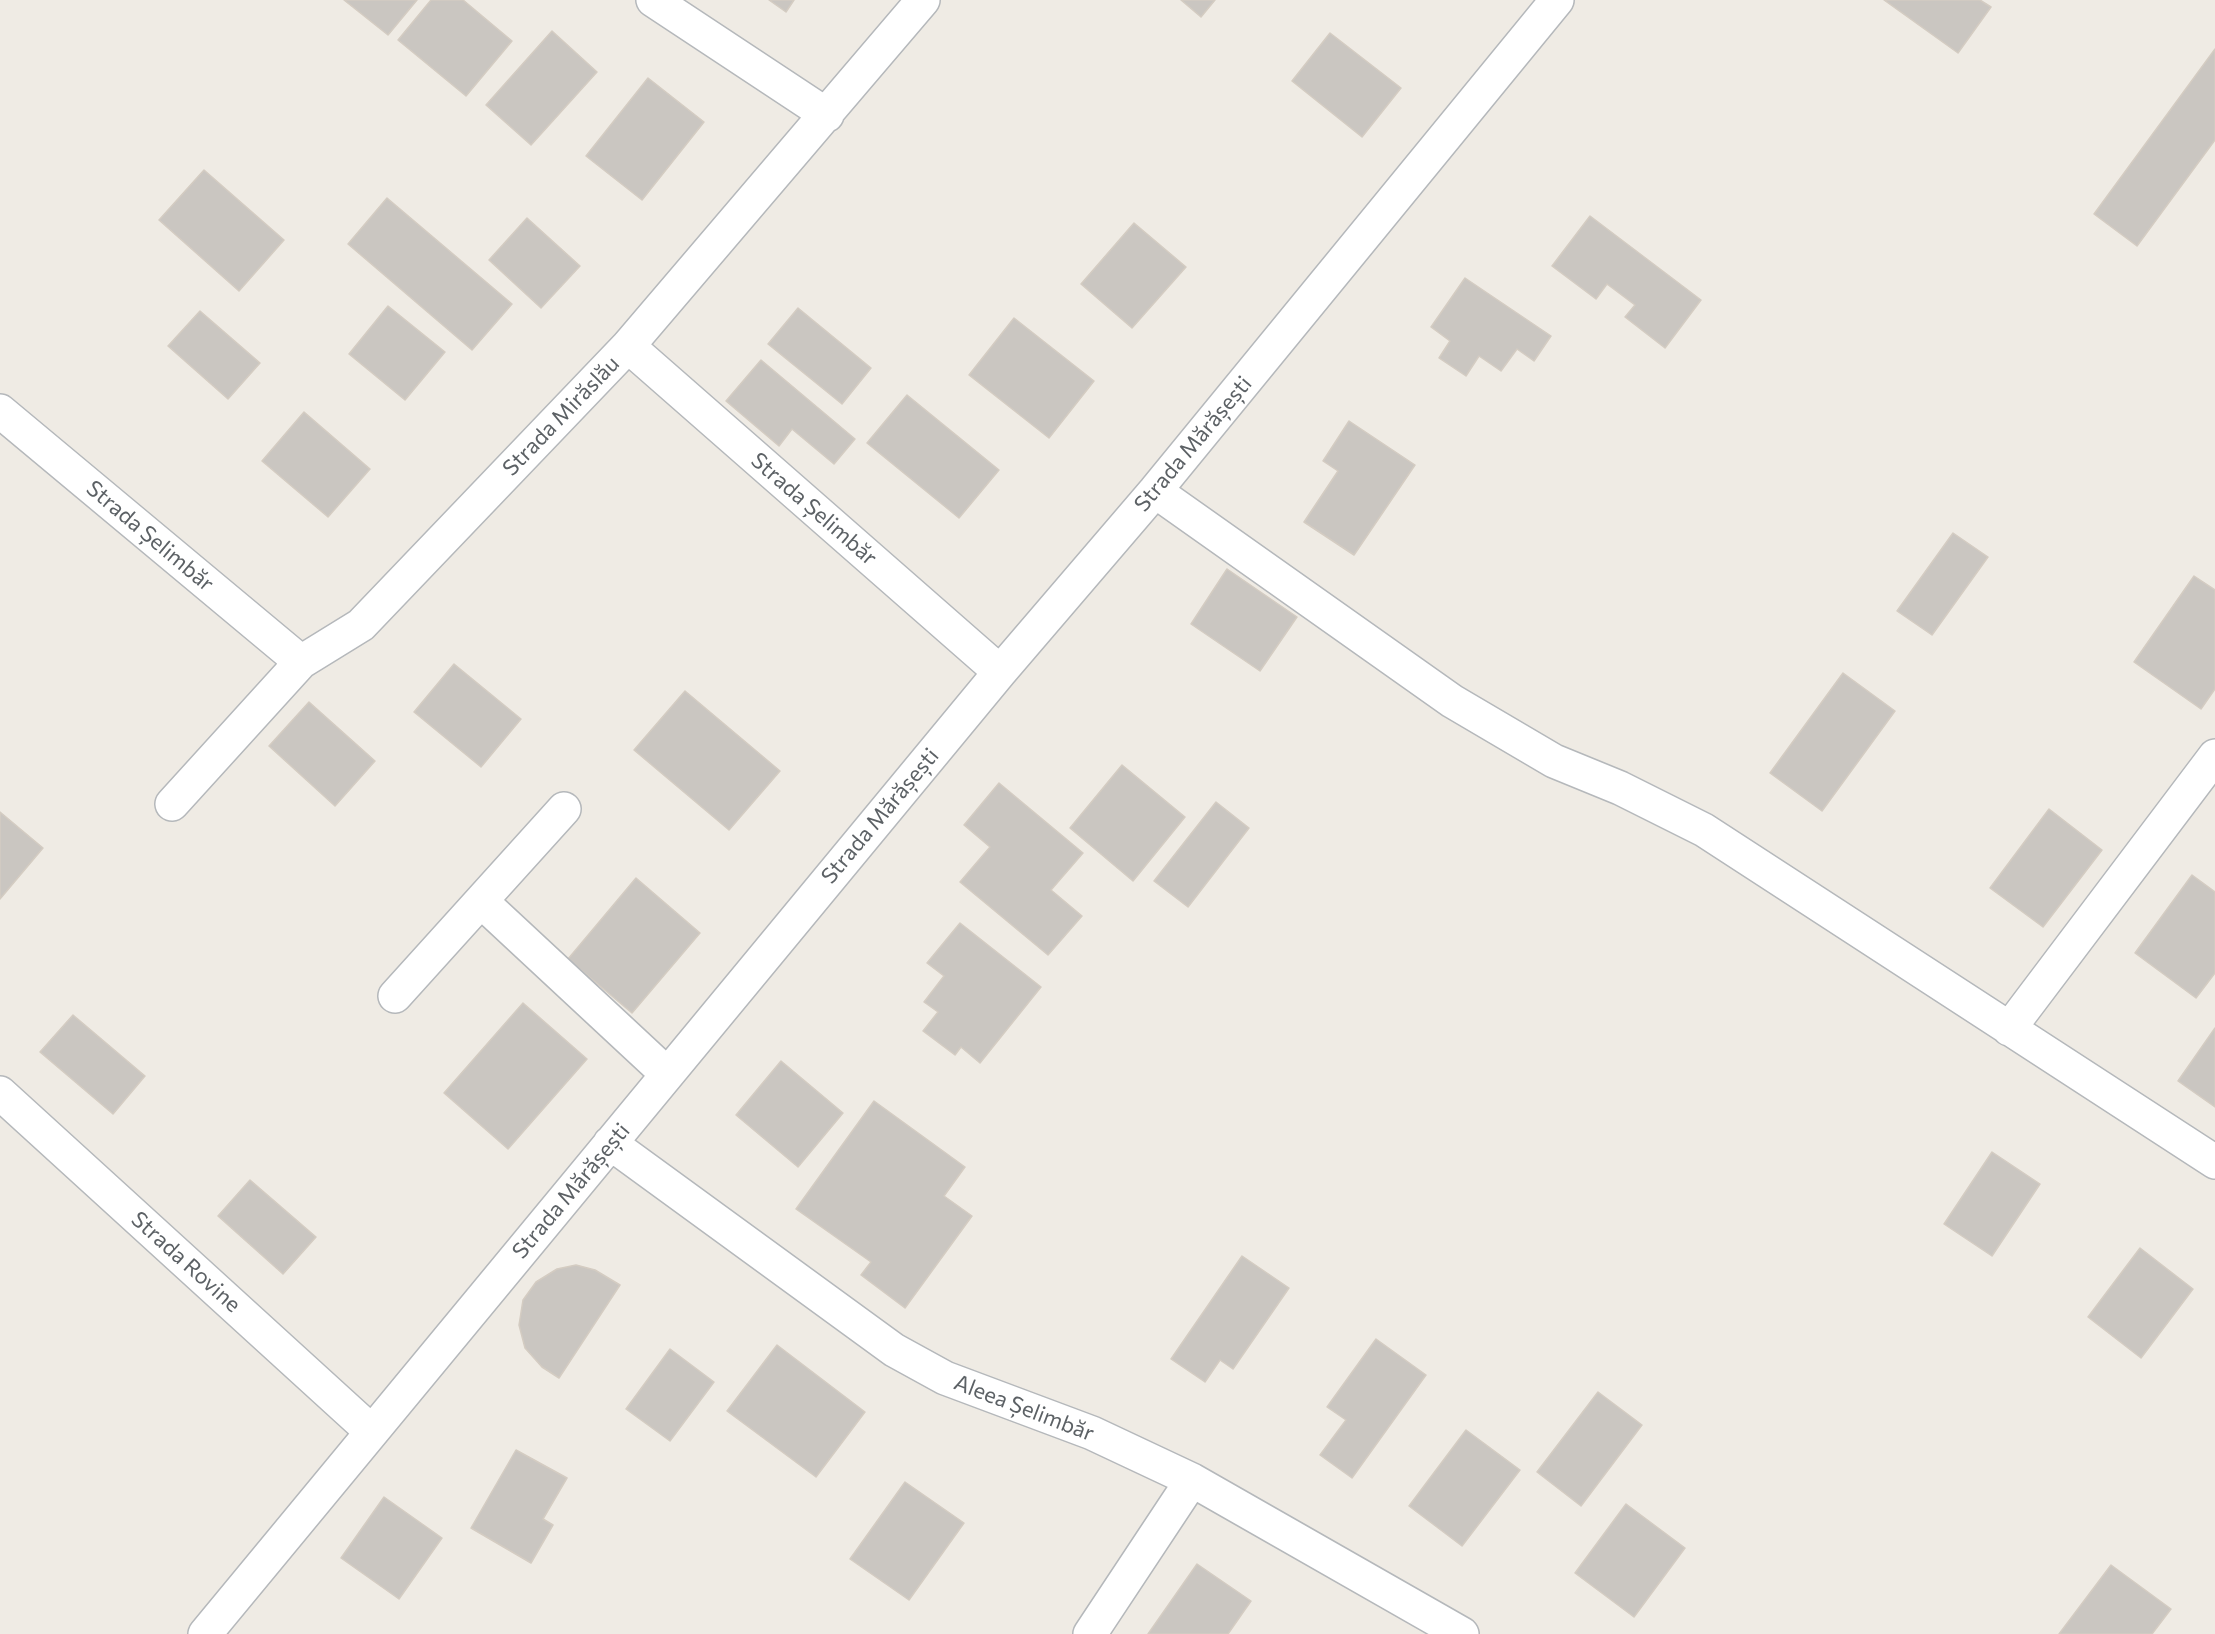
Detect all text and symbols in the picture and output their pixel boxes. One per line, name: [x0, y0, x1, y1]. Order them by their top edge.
street label: Strada Mirăslău: [497, 351, 625, 481]
street label: Strada Mărășești: [1129, 371, 1257, 517]
street label: Strada Șelimbăr: [746, 447, 882, 571]
street label: Strada Șelimbăr: [81, 475, 219, 597]
street label: Strada Mărășești: [816, 743, 944, 889]
street label: Strada Mărășești: [507, 1118, 635, 1264]
street label: Strada Rovine: [126, 1206, 246, 1318]
street label: Aleea Șelimbăr: [950, 1369, 1098, 1447]

